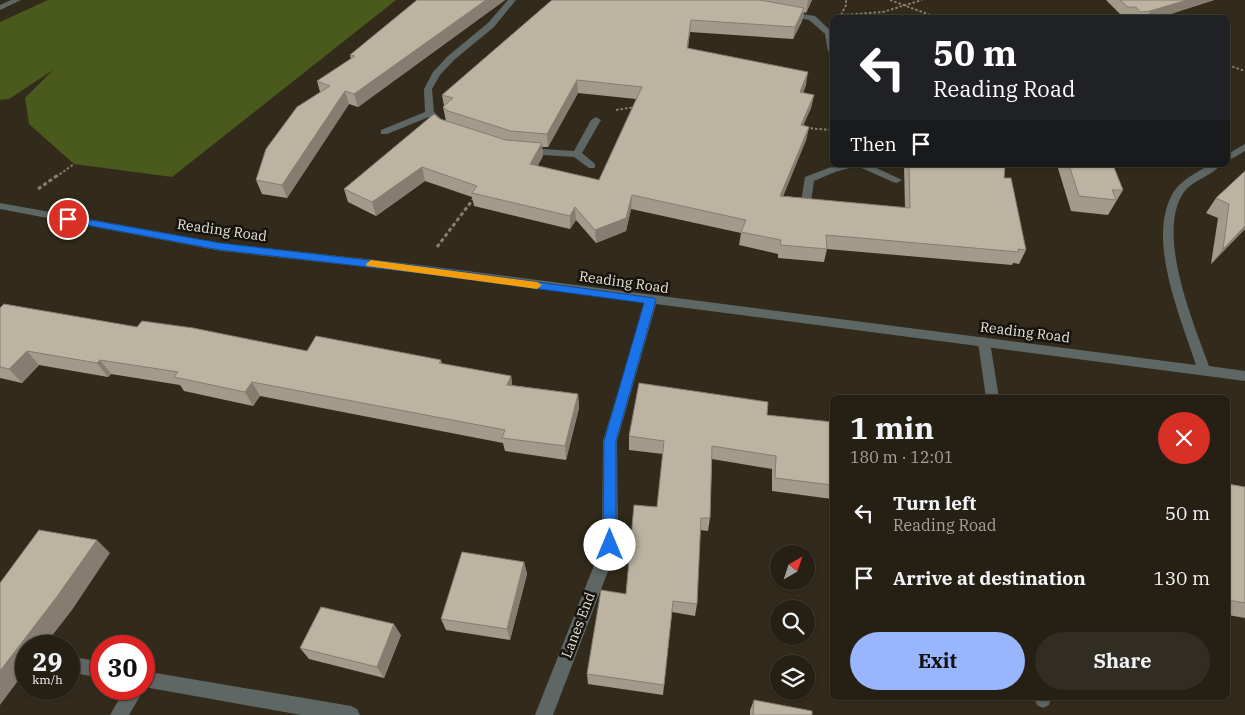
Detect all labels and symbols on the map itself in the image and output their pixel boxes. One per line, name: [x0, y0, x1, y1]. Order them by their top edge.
pin: [47, 198, 89, 240]
street label: Reading Road: [176, 215, 269, 245]
street label: Reading Road: [578, 267, 671, 297]
street label: Reading Road: [979, 318, 1072, 347]
position arrow: [583, 518, 635, 570]
north arrow: [770, 545, 815, 590]
street label: Lanes End: [557, 589, 599, 660]
speed limit sign: 30: [90, 635, 155, 700]

